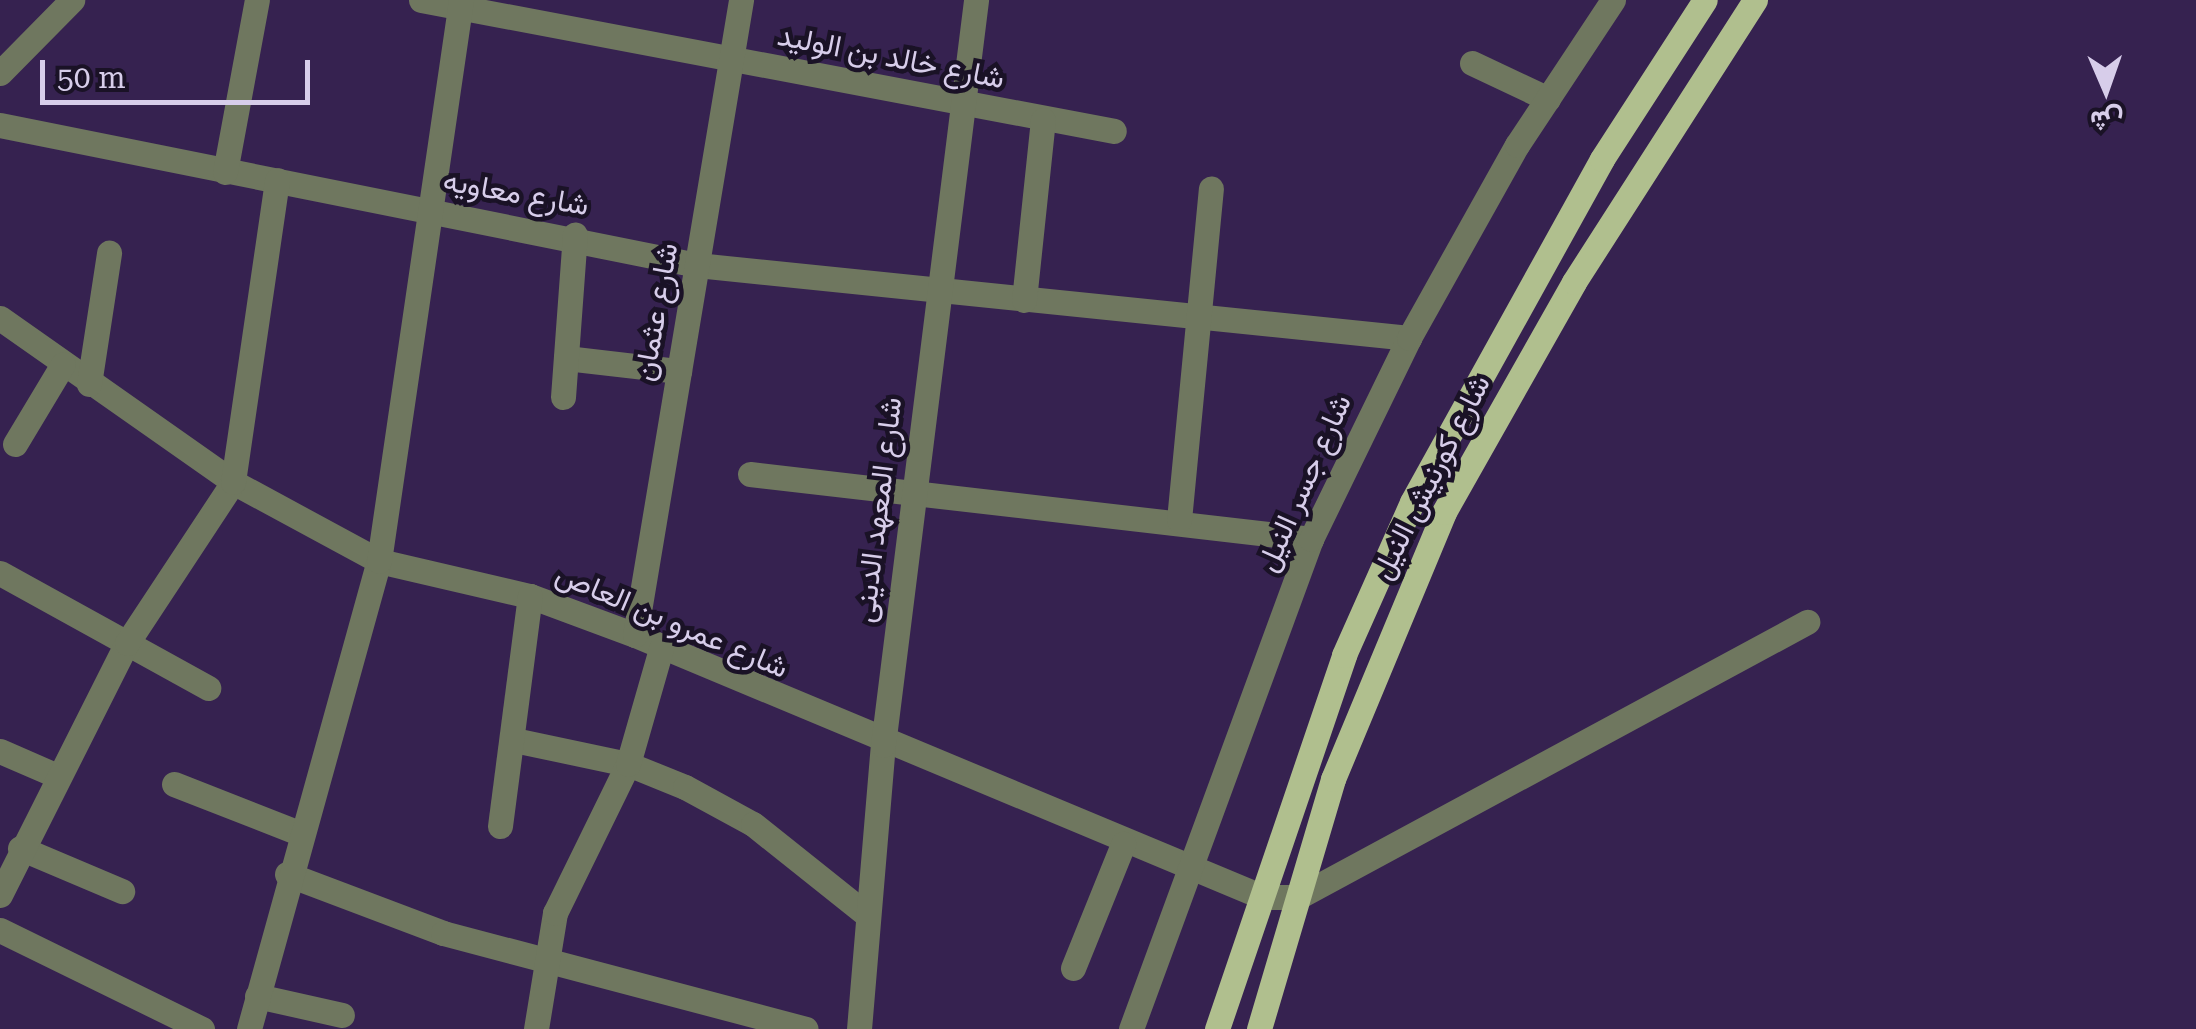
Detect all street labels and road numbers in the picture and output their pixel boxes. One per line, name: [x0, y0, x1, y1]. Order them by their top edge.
street label: شارع خالد بن الوليد: [774, 17, 1008, 97]
street label: شارع معاويه: [440, 162, 592, 224]
street label: شارع عثمان: [626, 240, 686, 384]
street label: شارع كورنيش النيل: [1364, 369, 1498, 585]
street label: شارع جسر النيل: [1249, 389, 1359, 577]
street label: شارع المعهد الدينى: [846, 395, 910, 625]
street label: شارع عمرو بن العاص: [550, 556, 794, 686]

